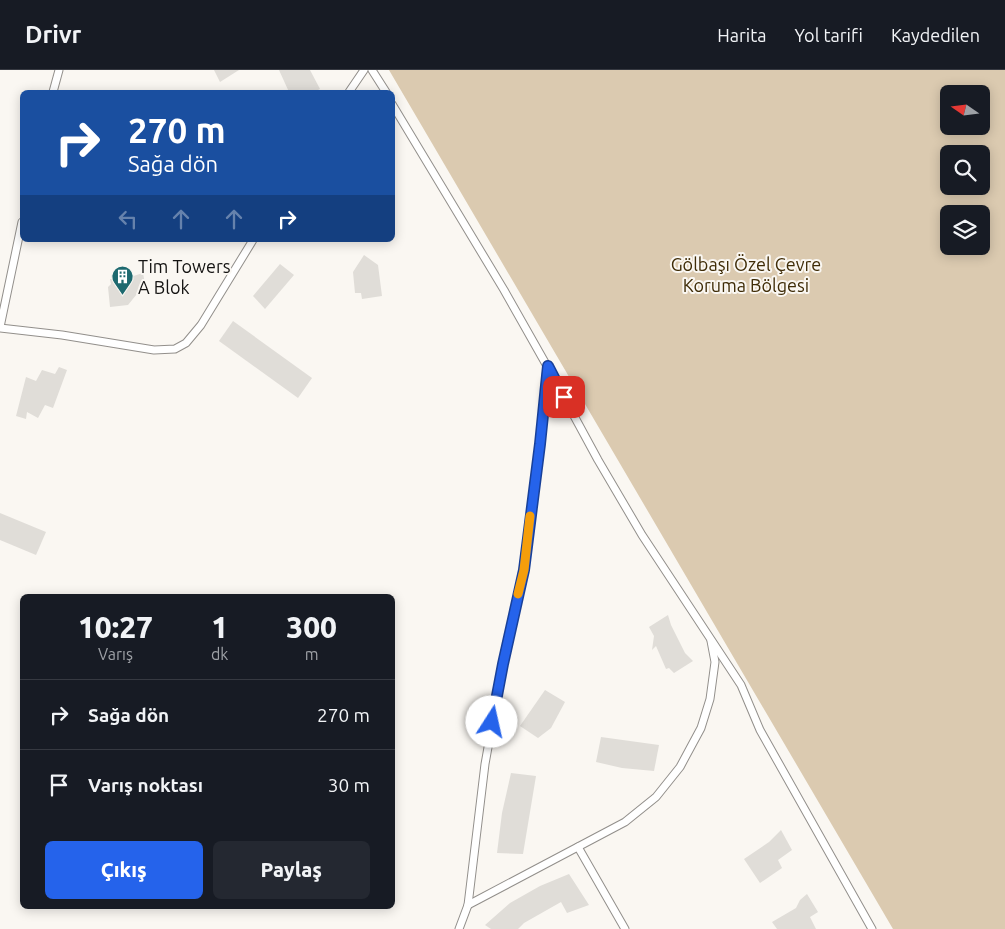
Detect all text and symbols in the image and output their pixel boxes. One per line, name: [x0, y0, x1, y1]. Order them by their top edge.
text: Drivr: [25, 21, 81, 48]
text: Harita: [717, 25, 766, 45]
text: Yol tarifi: [794, 25, 863, 45]
text: Kaydedilen: [891, 25, 980, 45]
north arrow: [940, 85, 990, 135]
map controls: [940, 85, 990, 255]
icon: right: [45, 110, 110, 175]
text: 270 m: [128, 110, 226, 150]
button: search: [940, 145, 990, 195]
text: Sağa dön: [128, 151, 218, 176]
icon: left: [114, 205, 142, 233]
icon: ahead: [167, 205, 195, 233]
icon: ahead: [220, 205, 248, 233]
icon: right: [273, 205, 301, 233]
button: layers: [940, 205, 990, 255]
park label: Gölbaşı Özel Çevre Koruma Bölgesi: [671, 254, 821, 295]
place label: Tim Towers A Blok: [138, 256, 231, 297]
building icon: Tim Towers A Blok: [110, 265, 134, 296]
pin: [543, 376, 585, 418]
icon: arrive: [550, 383, 578, 411]
text: 10:27: [78, 610, 153, 644]
text: 1: [211, 610, 228, 644]
text: 300: [286, 610, 337, 644]
text: Varış: [98, 645, 133, 663]
text: dk: [211, 645, 228, 663]
text: m: [305, 645, 319, 663]
position arrow: [465, 695, 517, 747]
icon: right: [45, 701, 73, 729]
text: Sağa dön: [88, 704, 169, 726]
text: 270 m: [317, 704, 370, 726]
icon: arrive: [45, 771, 73, 799]
text: Varış noktası: [88, 774, 203, 796]
text: 30 m: [328, 774, 370, 796]
button: Çıkış: [45, 841, 203, 899]
button: Paylaş: [213, 841, 370, 899]

